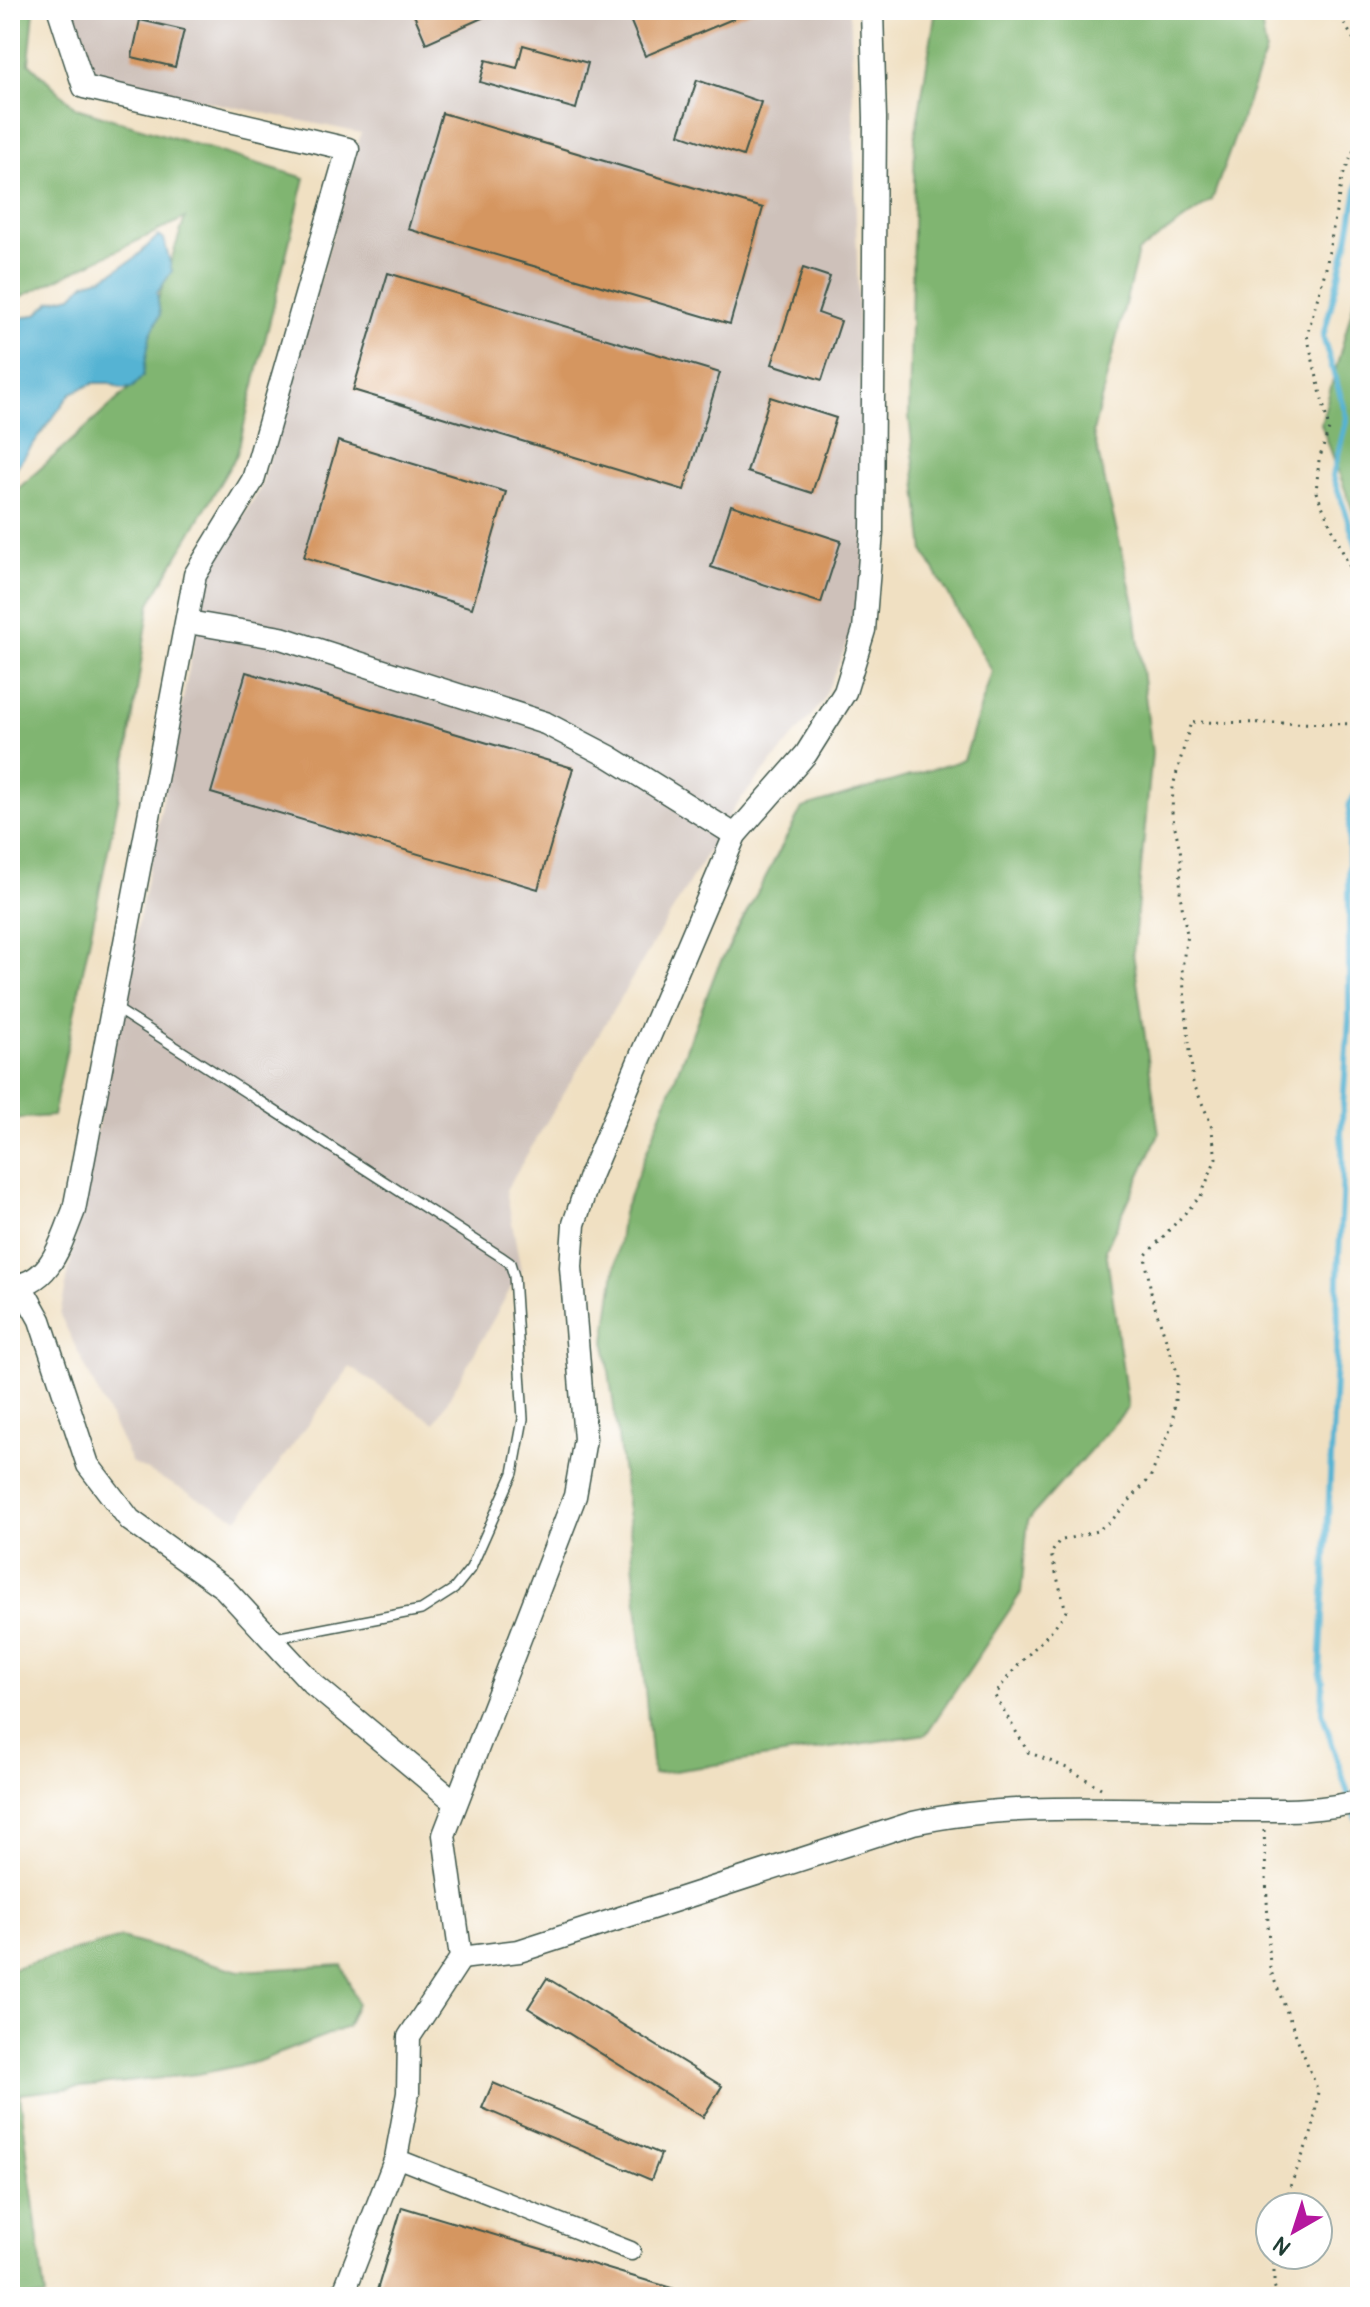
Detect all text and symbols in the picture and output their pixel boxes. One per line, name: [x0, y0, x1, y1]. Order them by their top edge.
north arrow: [1254, 2191, 1334, 2271]
text: N: [1267, 2230, 1297, 2261]

